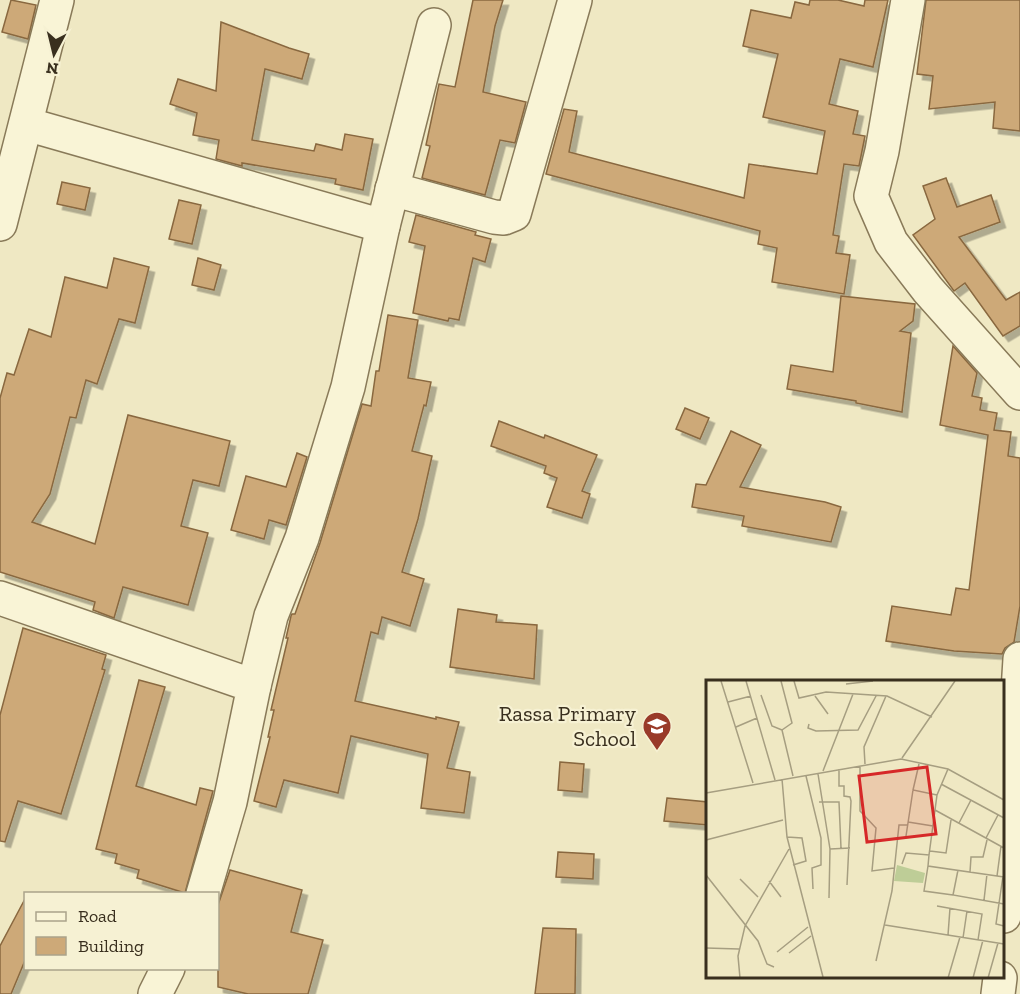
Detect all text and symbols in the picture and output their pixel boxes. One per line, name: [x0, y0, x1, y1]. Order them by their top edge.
north arrow: [24, 24, 84, 84]
text: N: [45, 58, 59, 79]
inset map: [706, 680, 1005, 979]
place label: Rassa Primary School: [499, 700, 637, 752]
school or university icon: Rassa Primary School: [641, 710, 673, 752]
legend: [24, 892, 219, 970]
text: Road: [78, 905, 117, 927]
text: Building: [78, 935, 144, 957]

